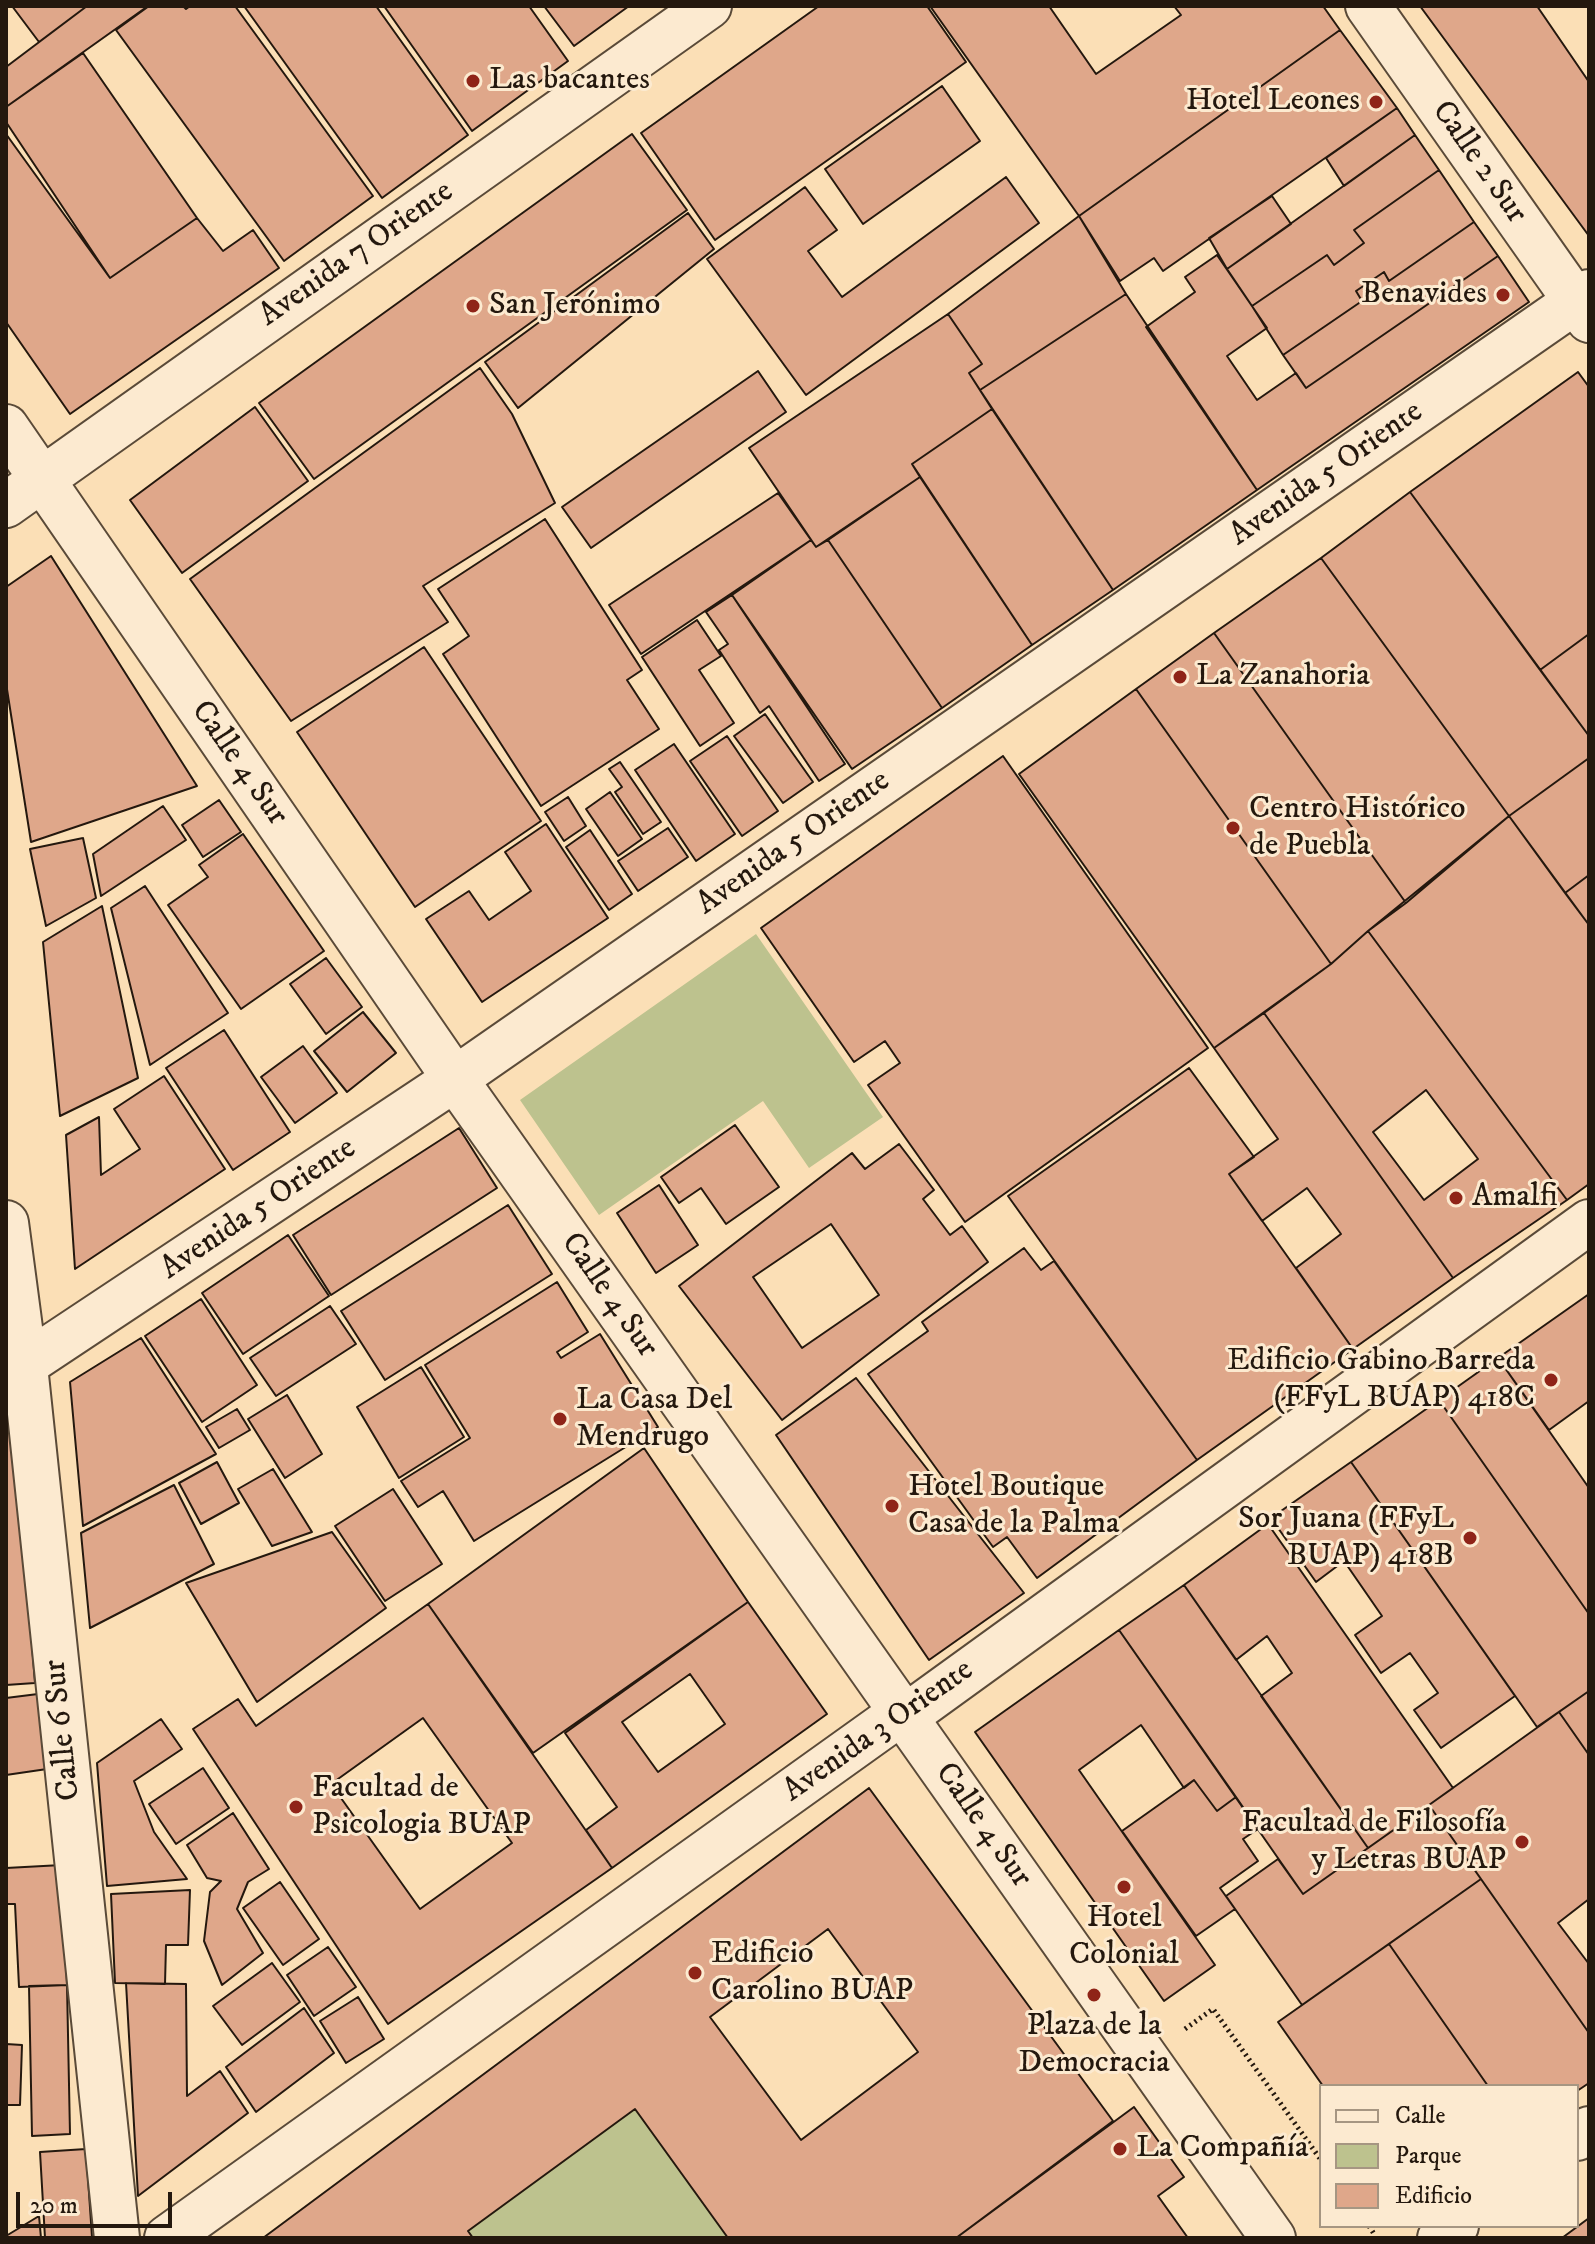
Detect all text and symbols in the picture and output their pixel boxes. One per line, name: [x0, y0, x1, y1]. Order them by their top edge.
place label: Las bacantes: [489, 62, 650, 100]
marker: Las bacantes: [464, 72, 482, 90]
place label: Hotel Leones: [1186, 83, 1360, 121]
marker: Hotel Leones: [1367, 93, 1385, 111]
street label: Calle 2 Sur: [1422, 94, 1534, 232]
street label: Avenida 7 Oriente: [253, 174, 461, 336]
place label: Benavides: [1361, 276, 1487, 314]
marker: Benavides: [1494, 286, 1512, 304]
place label: San Jerónimo: [489, 287, 660, 325]
marker: San Jerónimo: [464, 297, 482, 315]
street label: Avenida 5 Oriente: [1223, 394, 1431, 556]
place label: La Zanahoria: [1196, 658, 1370, 696]
marker: La Zanahoria: [1171, 668, 1189, 686]
street label: Calle 4 Sur: [181, 694, 295, 834]
street label: Avenida 5 Oriente: [690, 763, 898, 925]
place label: Centro Histórico de Puebla: [1249, 791, 1466, 866]
marker: Centro Histórico de Puebla: [1224, 819, 1242, 837]
street label: Avenida 5 Oriente: [154, 1131, 364, 1289]
place label: Amalfi: [1472, 1179, 1558, 1217]
marker: Amalfi: [1447, 1189, 1465, 1207]
street label: Calle 4 Sur: [551, 1226, 665, 1366]
place label: Edificio Gabino Barreda (FFyL BUAP) 418C: [1227, 1343, 1535, 1418]
marker: Edificio Gabino Barreda (FFyL BUAP) 418C: [1542, 1371, 1560, 1389]
place label: La Casa Del Mendrugo: [576, 1382, 732, 1457]
marker: La Casa Del Mendrugo: [551, 1410, 569, 1428]
place label: Hotel Boutique Casa de la Palma: [908, 1469, 1120, 1544]
marker: Hotel Boutique Casa de la Palma: [883, 1497, 901, 1515]
place label: Sor Juana (FFyL BUAP) 418B: [1238, 1501, 1454, 1576]
marker: Sor Juana (FFyL BUAP) 418B: [1461, 1529, 1479, 1547]
street label: Avenida 3 Oriente: [777, 1652, 981, 1812]
street label: Calle 6 Sur: [37, 1658, 91, 1802]
street label: Calle 4 Sur: [925, 1756, 1039, 1896]
place label: Facultad de Psicologia BUAP: [312, 1770, 531, 1845]
marker: Facultad de Psicologia BUAP: [287, 1798, 305, 1816]
place label: Facultad de Filosofía y Letras BUAP: [1241, 1805, 1506, 1880]
marker: Facultad de Filosofía y Letras BUAP: [1513, 1833, 1531, 1851]
marker: Hotel Colonial: [1115, 1878, 1133, 1896]
place label: Hotel Colonial: [1069, 1900, 1179, 1975]
place label: Edificio Carolino BUAP: [711, 1936, 913, 2011]
marker: Edificio Carolino BUAP: [686, 1964, 704, 1982]
marker: Plaza de la Democracia: [1085, 1986, 1103, 2004]
place label: Plaza de la Democracia: [1018, 2008, 1170, 2083]
legend: [1319, 2084, 1579, 2228]
text: Calle: [1395, 2101, 1445, 2131]
place label: La Compañía: [1136, 2130, 1309, 2168]
marker: La Compañía: [1111, 2140, 1129, 2158]
text: Parque: [1395, 2141, 1461, 2171]
scale bar: [20, 2176, 176, 2226]
text: Edificio: [1395, 2181, 1472, 2211]
text: 20 m: [30, 2191, 78, 2221]

